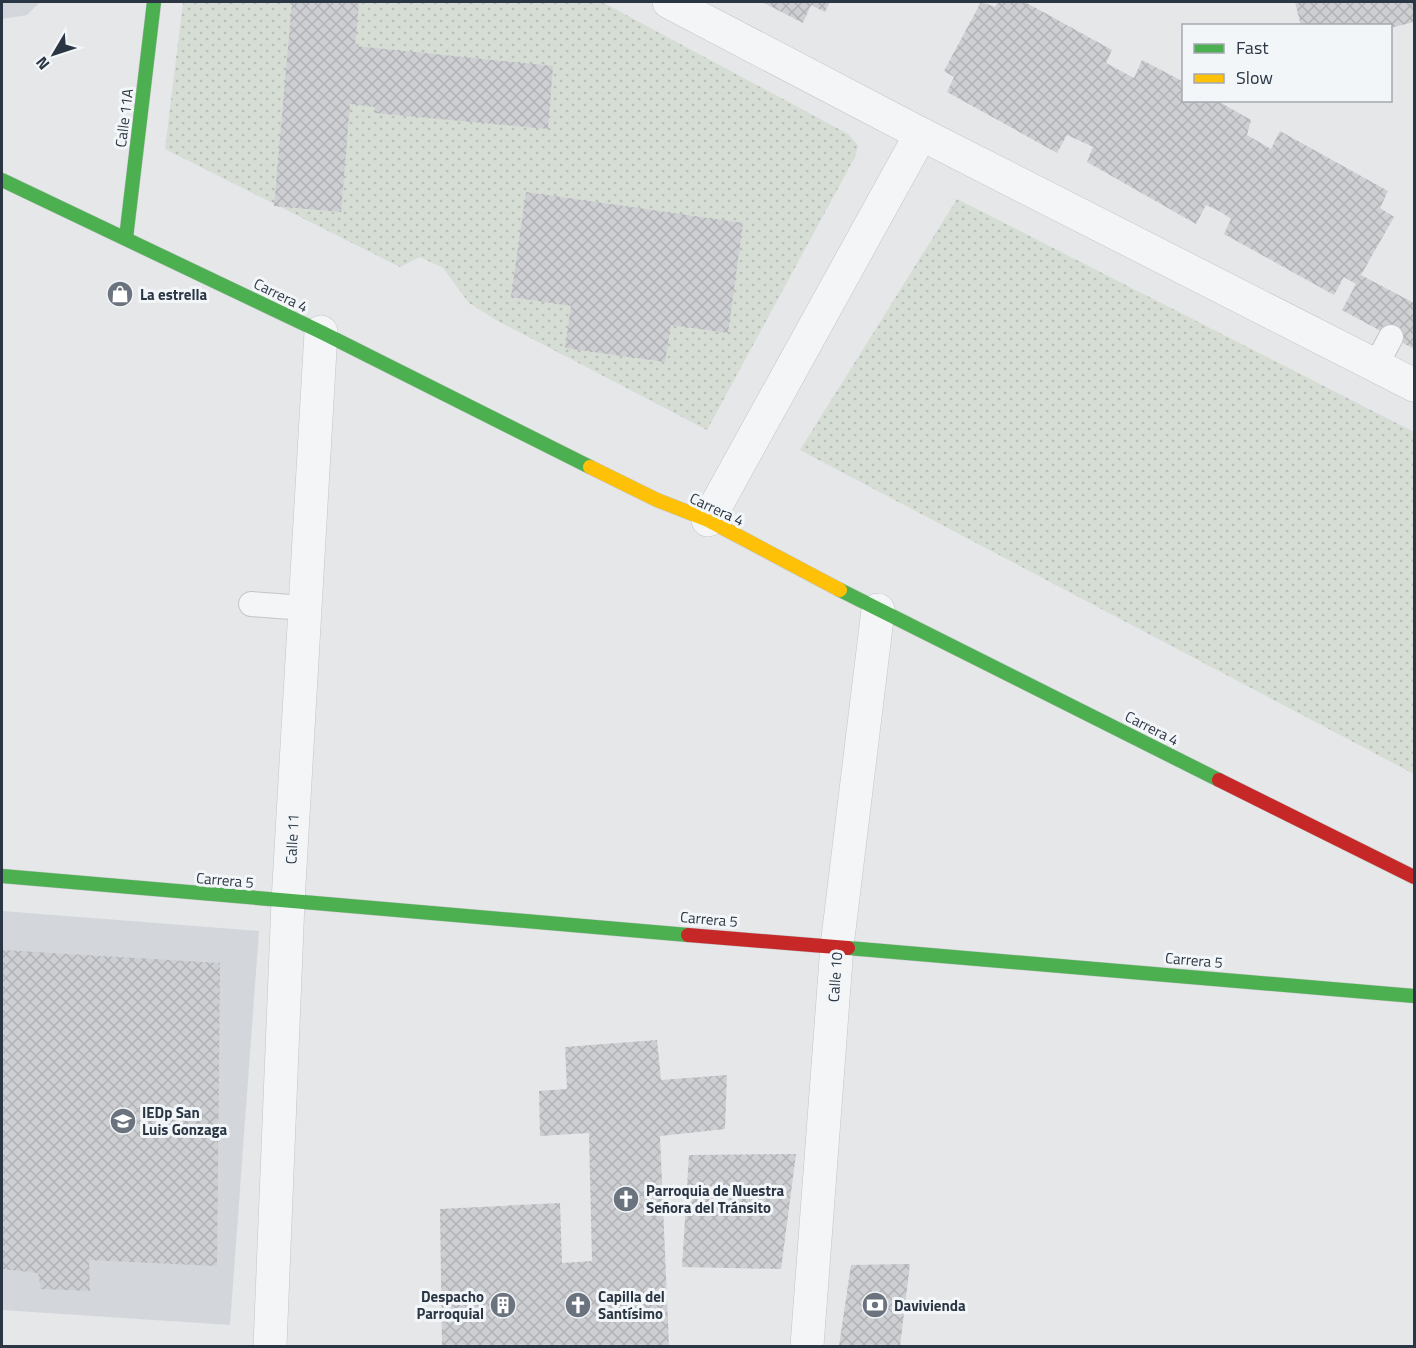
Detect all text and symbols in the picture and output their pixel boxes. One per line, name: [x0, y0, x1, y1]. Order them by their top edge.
north arrow: [24, 24, 84, 84]
legend: [1182, 24, 1392, 102]
text: Fast: [1236, 34, 1269, 61]
text: N: [30, 52, 55, 75]
text: Slow: [1236, 64, 1273, 91]
street label: Calle 11A: [109, 87, 139, 149]
street label: Carrera 4: [250, 272, 312, 318]
shop icon: La estrella: [105, 279, 135, 309]
place label: La estrella: [140, 283, 208, 306]
street label: Carrera 4: [686, 486, 748, 532]
street label: Carrera 4: [1121, 705, 1183, 751]
street label: Calle 11: [279, 813, 305, 865]
street label: Carrera 5: [195, 866, 255, 894]
street label: Carrera 5: [679, 905, 739, 933]
street label: Carrera 5: [1164, 946, 1224, 974]
street label: Calle 10: [822, 951, 848, 1003]
place label: IEDp San Luis Gonzaga: [142, 1101, 228, 1141]
school or university icon: IEDp San Luis Gonzaga: [108, 1106, 138, 1136]
place label: Parroquia de Nuestra Señora del Tránsito: [646, 1179, 784, 1219]
church icon: Parroquia de Nuestra Señora del Tránsito: [611, 1184, 641, 1214]
place label: Despacho Parroquial: [416, 1285, 484, 1325]
place label: Capilla del Santísimo: [598, 1285, 665, 1325]
building icon: Despacho Parroquial: [488, 1290, 518, 1320]
church icon: Capilla del Santísimo: [563, 1290, 593, 1320]
bank icon: Davivienda: [860, 1290, 890, 1320]
place label: Davivienda: [894, 1294, 966, 1317]

